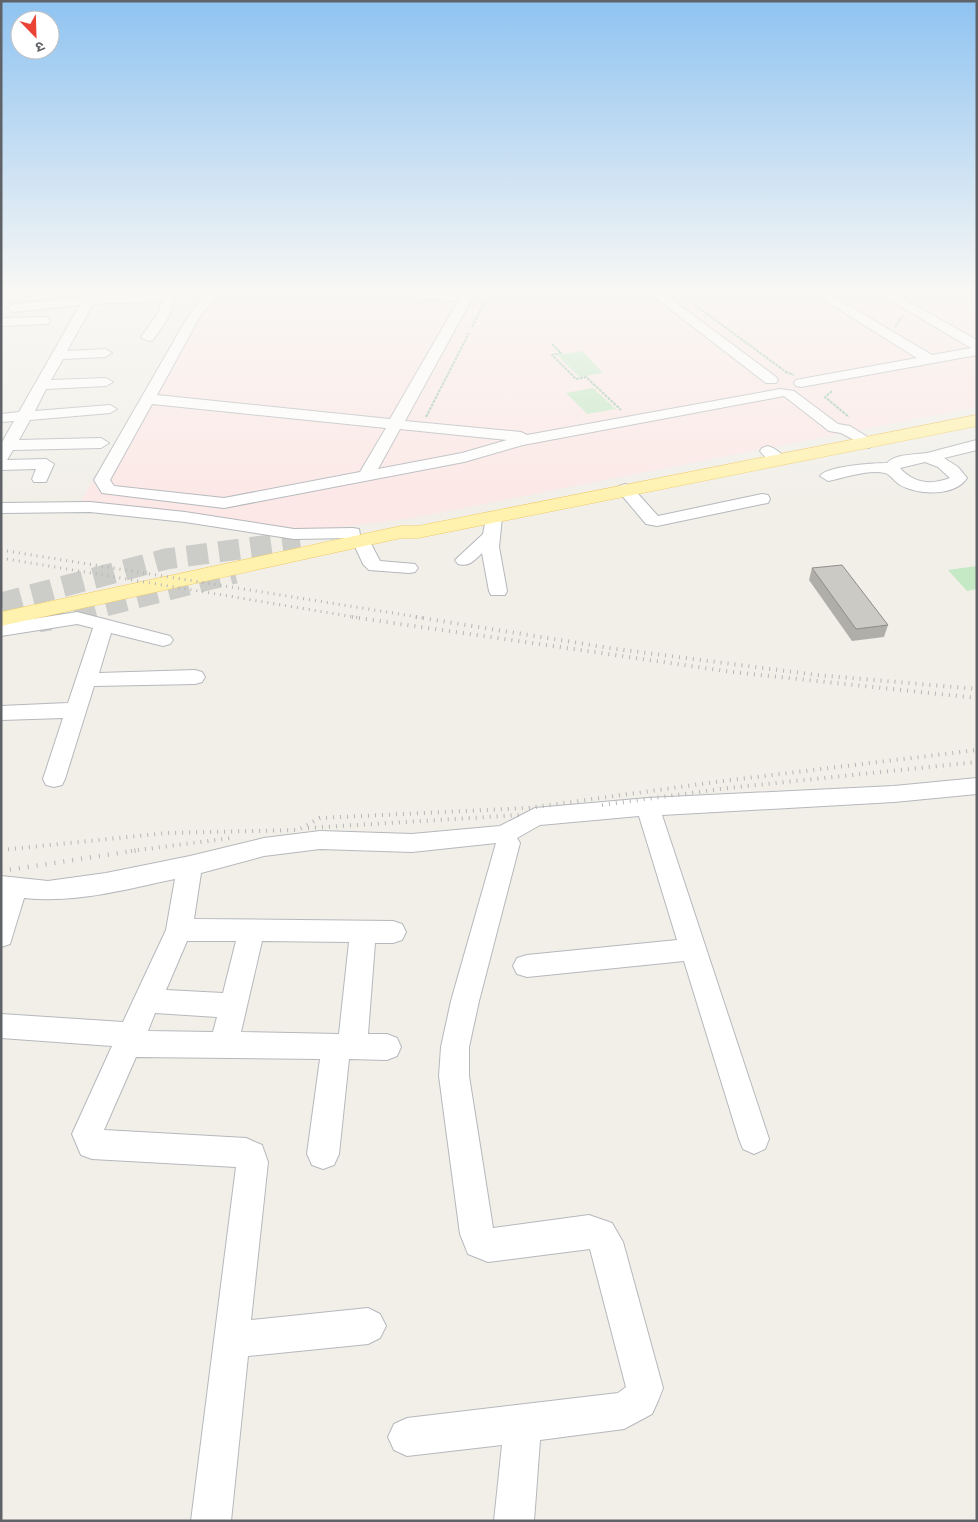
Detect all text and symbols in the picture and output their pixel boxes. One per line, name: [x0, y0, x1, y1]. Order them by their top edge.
north arrow: [10, 10, 60, 60]
text: उ: [32, 37, 48, 58]

